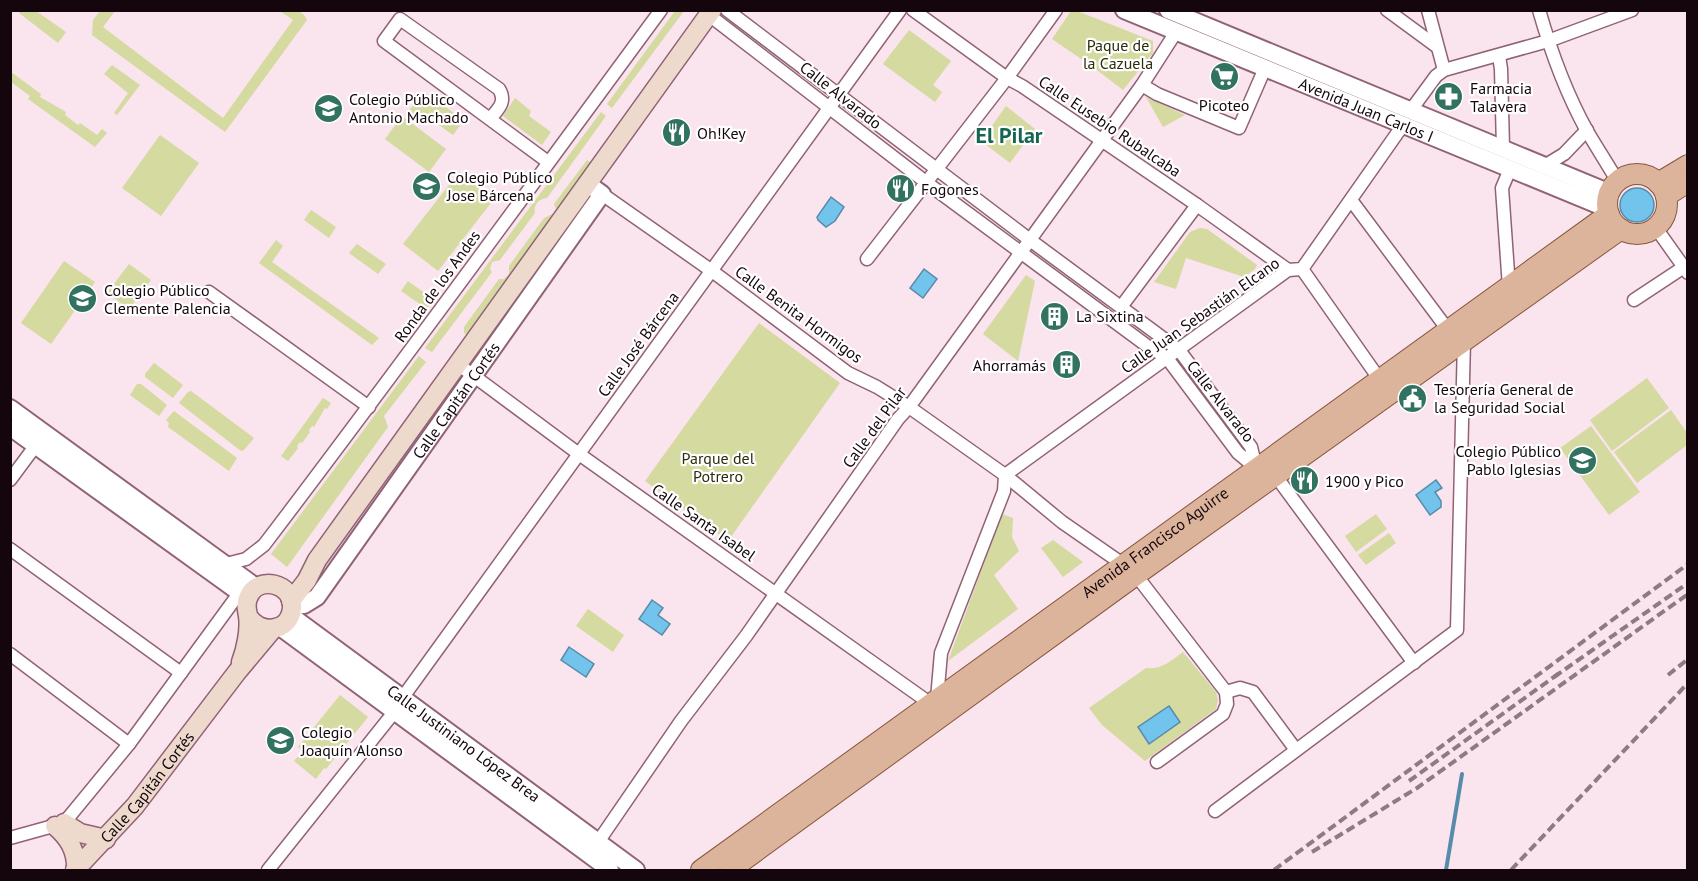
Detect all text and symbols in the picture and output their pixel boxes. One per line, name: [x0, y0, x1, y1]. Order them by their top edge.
park label: Paque de la Cazuela: [1083, 35, 1153, 73]
street label: Calle Alvarado: [796, 57, 886, 133]
supermarket icon: Picoteo: [1208, 61, 1240, 93]
street label: Calle Eusebio Rubalcaba: [1035, 71, 1185, 181]
street label: Avenida Juan Carlos I: [1296, 73, 1437, 146]
place label: Farmacia Talavera: [1470, 78, 1532, 116]
pharmacy icon: Farmacia Talavera: [1433, 81, 1465, 113]
place label: Colegio Público Antonio Machado: [349, 89, 469, 127]
school or university icon: Colegio Público Antonio Machado: [312, 92, 344, 124]
place label: Picoteo: [1199, 95, 1249, 115]
restaurant icon: Oh!Key: [660, 117, 692, 149]
district label: El Pilar: [975, 121, 1043, 149]
place label: Oh!Key: [697, 123, 746, 143]
place label: Colegio Público Jose Bárcena: [446, 167, 553, 205]
school or university icon: Colegio Público Jose Bárcena: [410, 170, 442, 202]
restaurant icon: Fogones: [884, 173, 916, 205]
place label: Fogones: [921, 179, 979, 199]
street label: Ronda de los Andes: [390, 226, 484, 346]
street label: Calle Juan Sebastián Elcano: [1117, 253, 1283, 377]
street label: Calle Benita Hormigos: [731, 261, 867, 367]
place label: Colegio Público Clemente Palencia: [104, 280, 231, 318]
school or university icon: Colegio Público Clemente Palencia: [67, 283, 99, 315]
street label: Calle José Bárcena: [593, 287, 683, 401]
building icon: La Sixtina: [1039, 300, 1071, 332]
place label: La Sixtina: [1076, 306, 1144, 326]
street label: Calle Capitán Cortés: [408, 338, 504, 463]
building icon: Ahorramás: [1051, 349, 1083, 381]
place label: Ahorramás: [973, 355, 1046, 375]
street label: Calle Alvarado: [1183, 356, 1259, 446]
place label: Tesorería General de la Seguridad Social: [1434, 379, 1574, 417]
street label: Calle del Pilar: [838, 382, 910, 472]
public building icon: Tesorería General de la Seguridad Social: [1397, 382, 1429, 414]
place label: Colegio Público Pablo Iglesias: [1455, 441, 1561, 479]
school or university icon: Colegio Público Pablo Iglesias: [1566, 444, 1598, 476]
park label: Parque del Potrero: [682, 448, 755, 486]
restaurant icon: 1900 y Pico: [1288, 465, 1320, 497]
place label: 1900 y Pico: [1325, 471, 1404, 491]
street label: Calle Santa Isabel: [648, 479, 760, 565]
street label: Avenida Francisco Aguirre: [1078, 482, 1232, 602]
street label: Calle Justiniano López Brea: [383, 680, 544, 806]
place label: Colegio Joaquín Alonso: [300, 722, 403, 760]
school or university icon: Colegio Joaquín Alonso: [264, 725, 296, 757]
street label: Calle Capitán Cortés: [96, 727, 198, 847]

